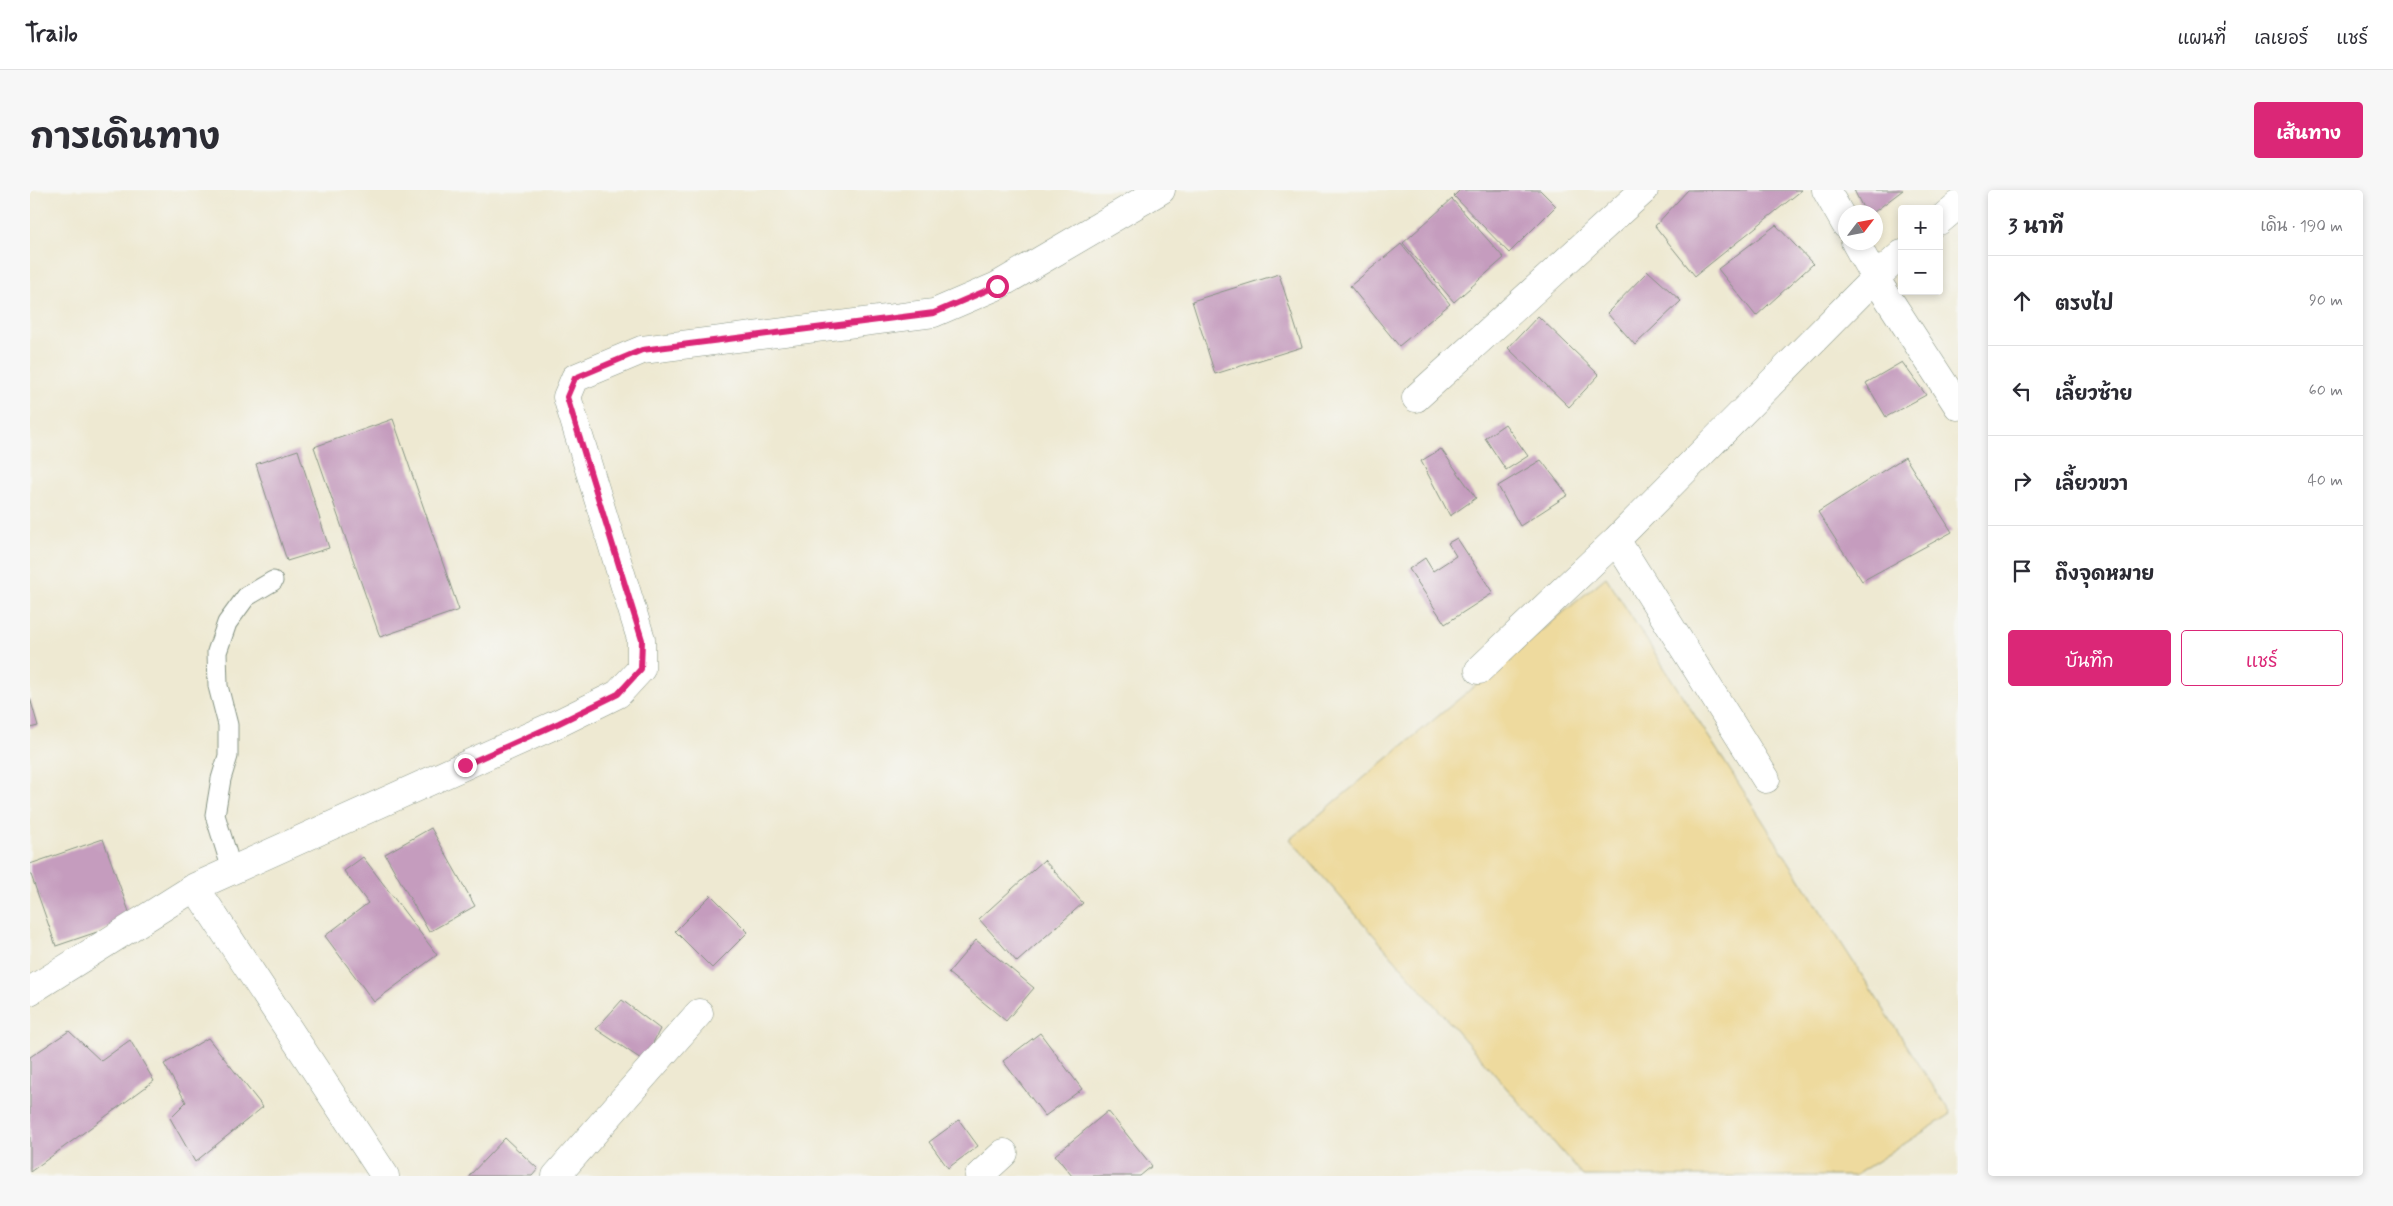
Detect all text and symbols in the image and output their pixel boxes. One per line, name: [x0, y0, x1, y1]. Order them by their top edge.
text: Trailo: [25, 19, 78, 50]
text: แผนที่: [2178, 27, 2226, 51]
text: เลเยอร์: [2254, 27, 2308, 51]
text: แชร์: [2336, 27, 2368, 51]
button: เส้นทาง: [2254, 102, 2363, 158]
text: การเดินทาง: [30, 115, 220, 161]
north arrow: [1838, 205, 1883, 250]
map controls: [1898, 205, 1943, 295]
button: +: [1898, 205, 1943, 250]
text: 3 นาที: [2008, 213, 2064, 241]
text: เดิน · 190 m: [2261, 216, 2343, 237]
button: −: [1898, 250, 1943, 295]
route start: [986, 275, 1009, 298]
icon: ahead: [2008, 287, 2036, 315]
text: 90 m: [2309, 290, 2343, 311]
text: ตรงไป: [2055, 292, 2113, 317]
icon: left: [2008, 377, 2036, 405]
text: 60 m: [2309, 380, 2343, 401]
text: เลี้ยวซ้าย: [2055, 382, 2132, 407]
icon: right: [2008, 467, 2036, 495]
text: 40 m: [2307, 470, 2343, 491]
text: เลี้ยวขวา: [2055, 472, 2128, 497]
icon: arrive: [2008, 557, 2036, 585]
text: ถึงจุดหมาย: [2055, 562, 2154, 587]
button: บันทึก: [2008, 630, 2171, 686]
button: แชร์: [2181, 630, 2343, 686]
route end: [454, 754, 477, 777]

